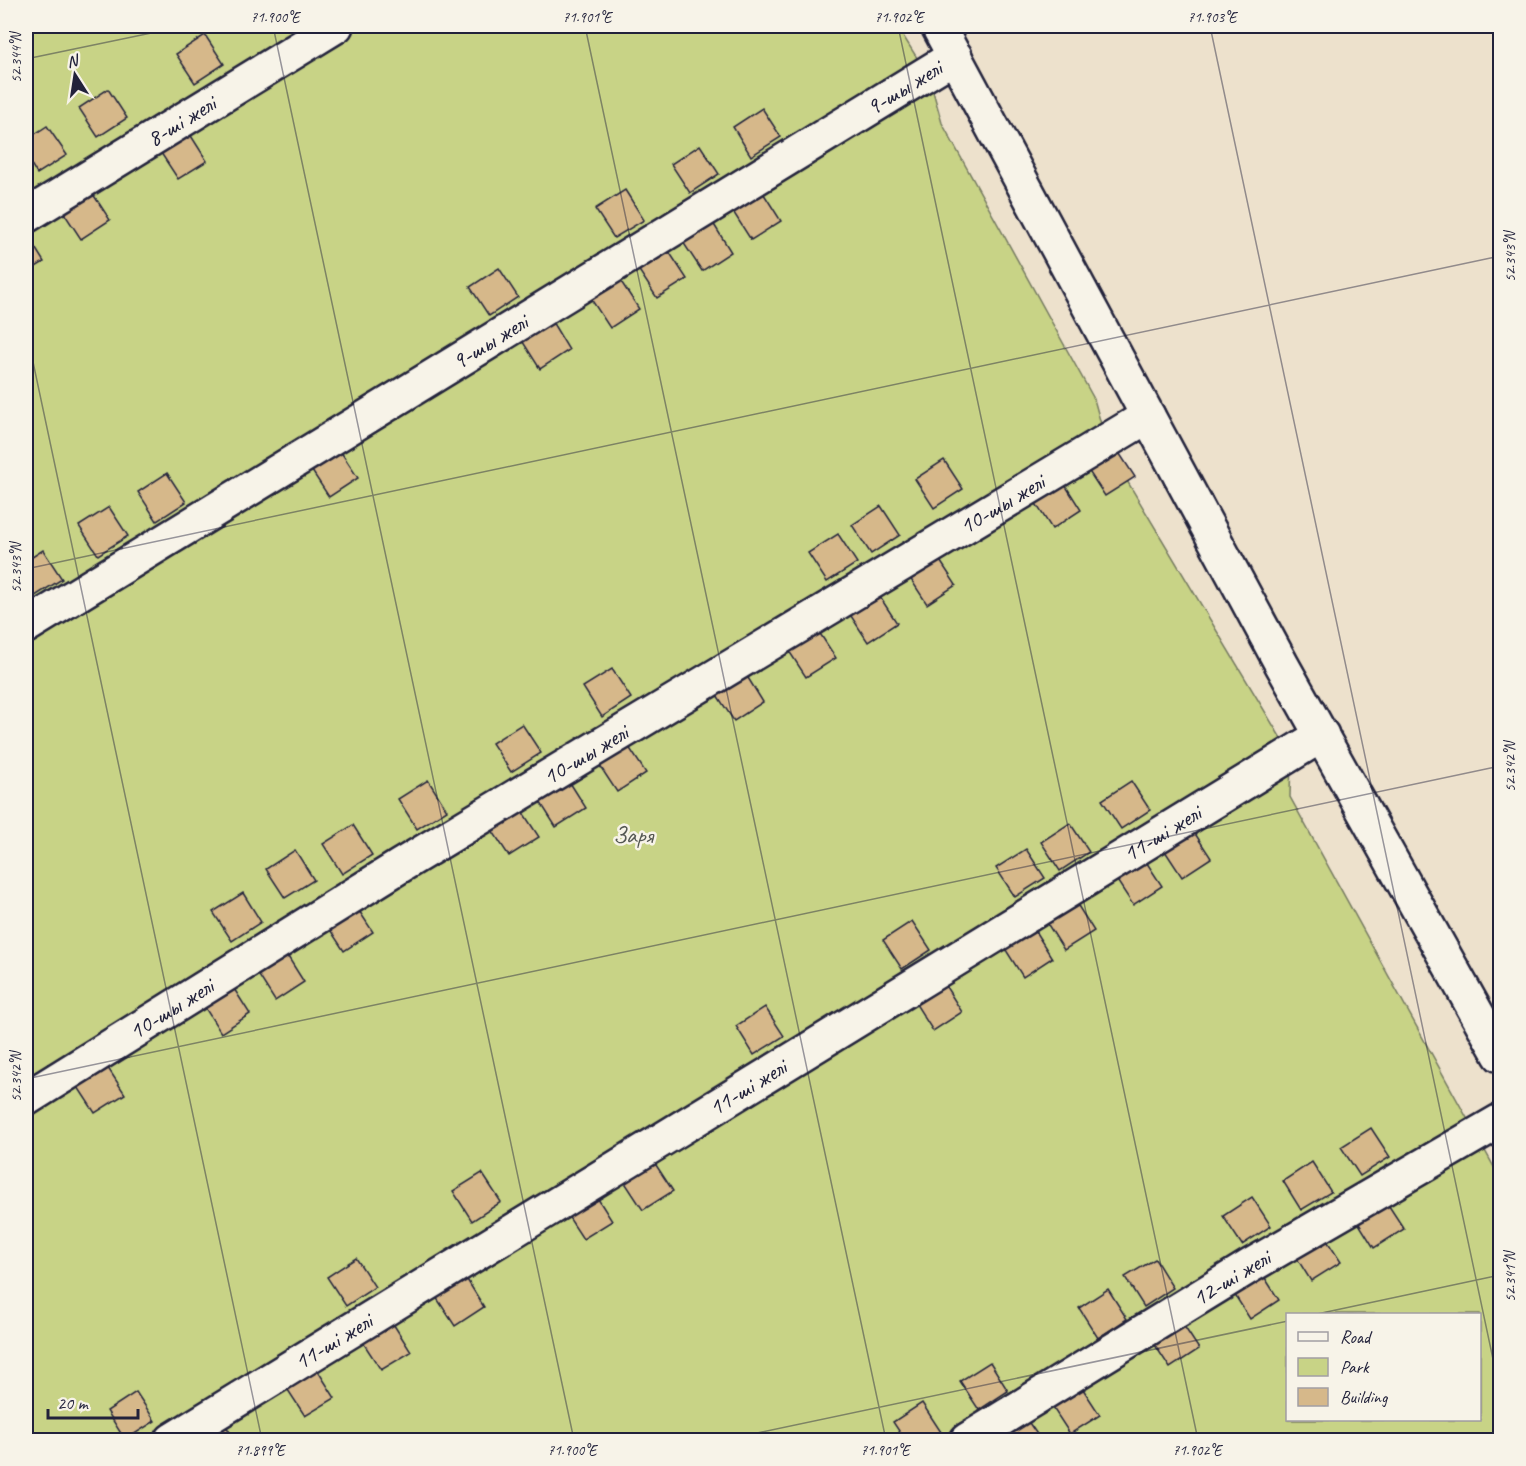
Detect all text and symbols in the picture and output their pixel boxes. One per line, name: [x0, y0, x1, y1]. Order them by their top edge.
text: 71.900°E: [251, 8, 302, 27]
text: 71.901°E: [563, 8, 614, 27]
text: 71.902°E: [875, 8, 926, 27]
text: 71.903°E: [1188, 8, 1239, 27]
text: 52.344°N: [7, 30, 26, 83]
north arrow: [45, 45, 105, 105]
text: N: [65, 50, 82, 72]
street label: 9-шы желі: [860, 51, 950, 122]
street label: 8-ші желі: [141, 87, 223, 153]
text: 52.343°N: [1501, 229, 1520, 282]
street label: 9-шы желі: [446, 306, 535, 376]
street label: 10-шы желі: [954, 465, 1052, 541]
text: 52.343°N: [7, 540, 26, 593]
street label: 10-шы желі: [537, 716, 636, 792]
text: 52.342°N: [1501, 739, 1520, 792]
street label: 11-ші желі: [1117, 797, 1209, 869]
park label: Заря: [613, 820, 655, 850]
street label: 10-шы желі: [123, 970, 221, 1046]
text: 52.342°N: [7, 1049, 26, 1102]
street label: 11-ші желі: [703, 1051, 794, 1123]
street label: 12-ші желі: [1186, 1241, 1278, 1313]
text: 52.341°N: [1501, 1249, 1520, 1302]
street label: 11-ші желі: [289, 1305, 380, 1377]
legend: [1286, 1313, 1481, 1421]
text: Road: [1340, 1326, 1373, 1348]
text: Park: [1340, 1356, 1370, 1378]
scale bar: [48, 1382, 138, 1420]
text: Building: [1340, 1386, 1389, 1408]
text: 20 m: [57, 1392, 90, 1414]
text: 71.899°E: [236, 1441, 287, 1460]
text: 71.900°E: [548, 1441, 599, 1460]
text: 71.901°E: [861, 1441, 912, 1460]
text: 71.902°E: [1173, 1441, 1224, 1460]

